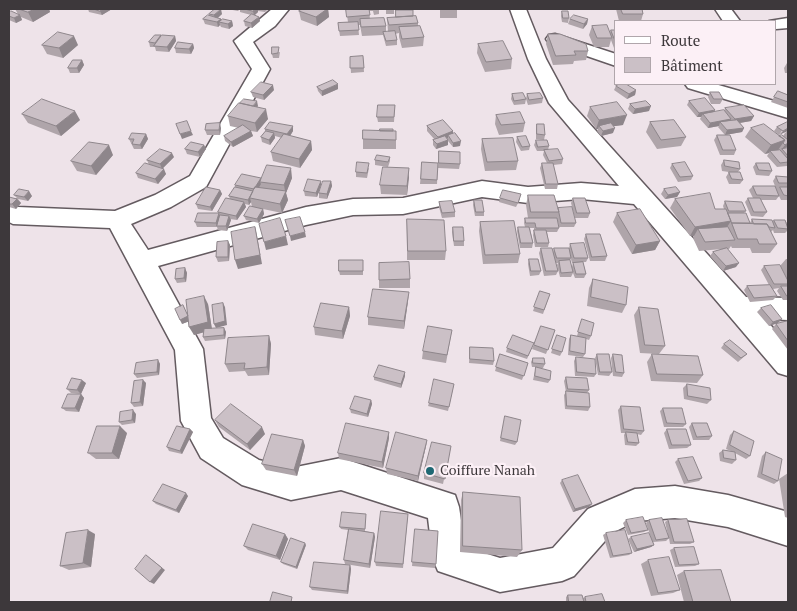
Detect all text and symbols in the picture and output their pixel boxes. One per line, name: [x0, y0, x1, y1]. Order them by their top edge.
legend: [614, 20, 777, 85]
text: Route: [661, 30, 700, 50]
text: Bâtiment: [661, 55, 723, 75]
place label: Coiffure Nanah: [440, 463, 535, 479]
marker: Coiffure Nanah: [424, 465, 436, 477]

